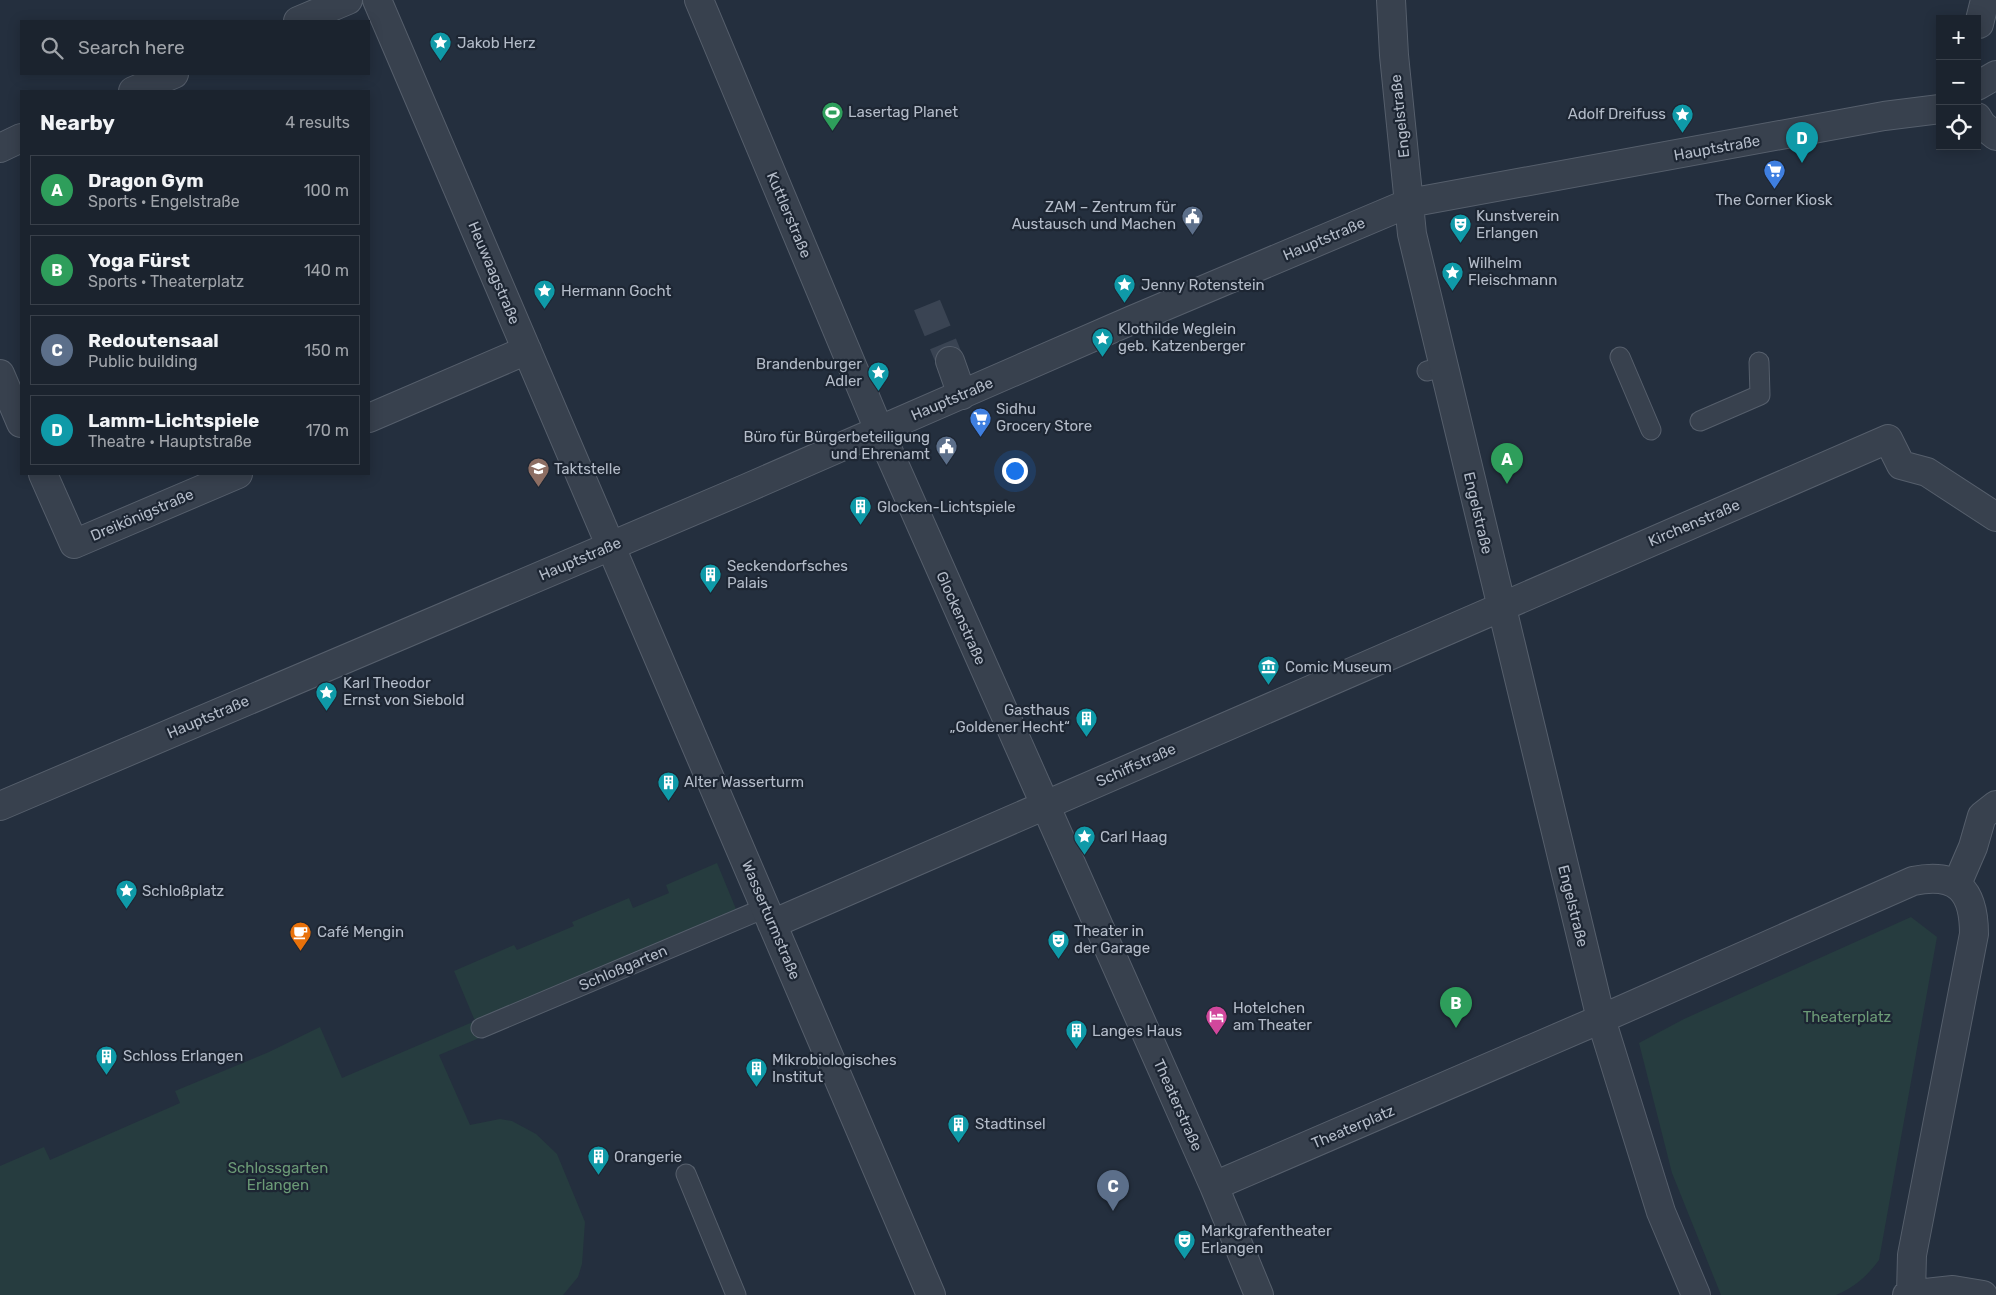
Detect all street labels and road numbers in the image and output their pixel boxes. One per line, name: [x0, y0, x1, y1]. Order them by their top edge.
street label: Engelstraße: [1387, 73, 1413, 159]
street label: Hauptstraße: [1672, 132, 1762, 164]
street label: Kuttlerstraße: [763, 169, 815, 261]
street label: Hauptstraße: [1280, 214, 1368, 264]
street label: Heuwaagstraße: [464, 219, 524, 327]
street label: Hauptstraße: [908, 374, 996, 424]
street label: Engelstraße: [1460, 470, 1496, 556]
street label: Dreikönigstraße: [88, 485, 196, 545]
street label: Kirchenstraße: [1646, 496, 1742, 550]
street label: Hauptstraße: [536, 534, 624, 584]
street label: Glockenstraße: [932, 569, 990, 667]
street label: Hauptstraße: [164, 692, 252, 742]
street label: Schiffstraße: [1093, 739, 1179, 791]
street label: Wasserturmstraße: [738, 858, 804, 982]
street label: Engelstraße: [1554, 863, 1592, 949]
street label: Schloßgarten: [576, 941, 670, 995]
street label: Theaterstraße: [1150, 1056, 1206, 1154]
street label: Theaterplatz: [1309, 1101, 1398, 1153]

